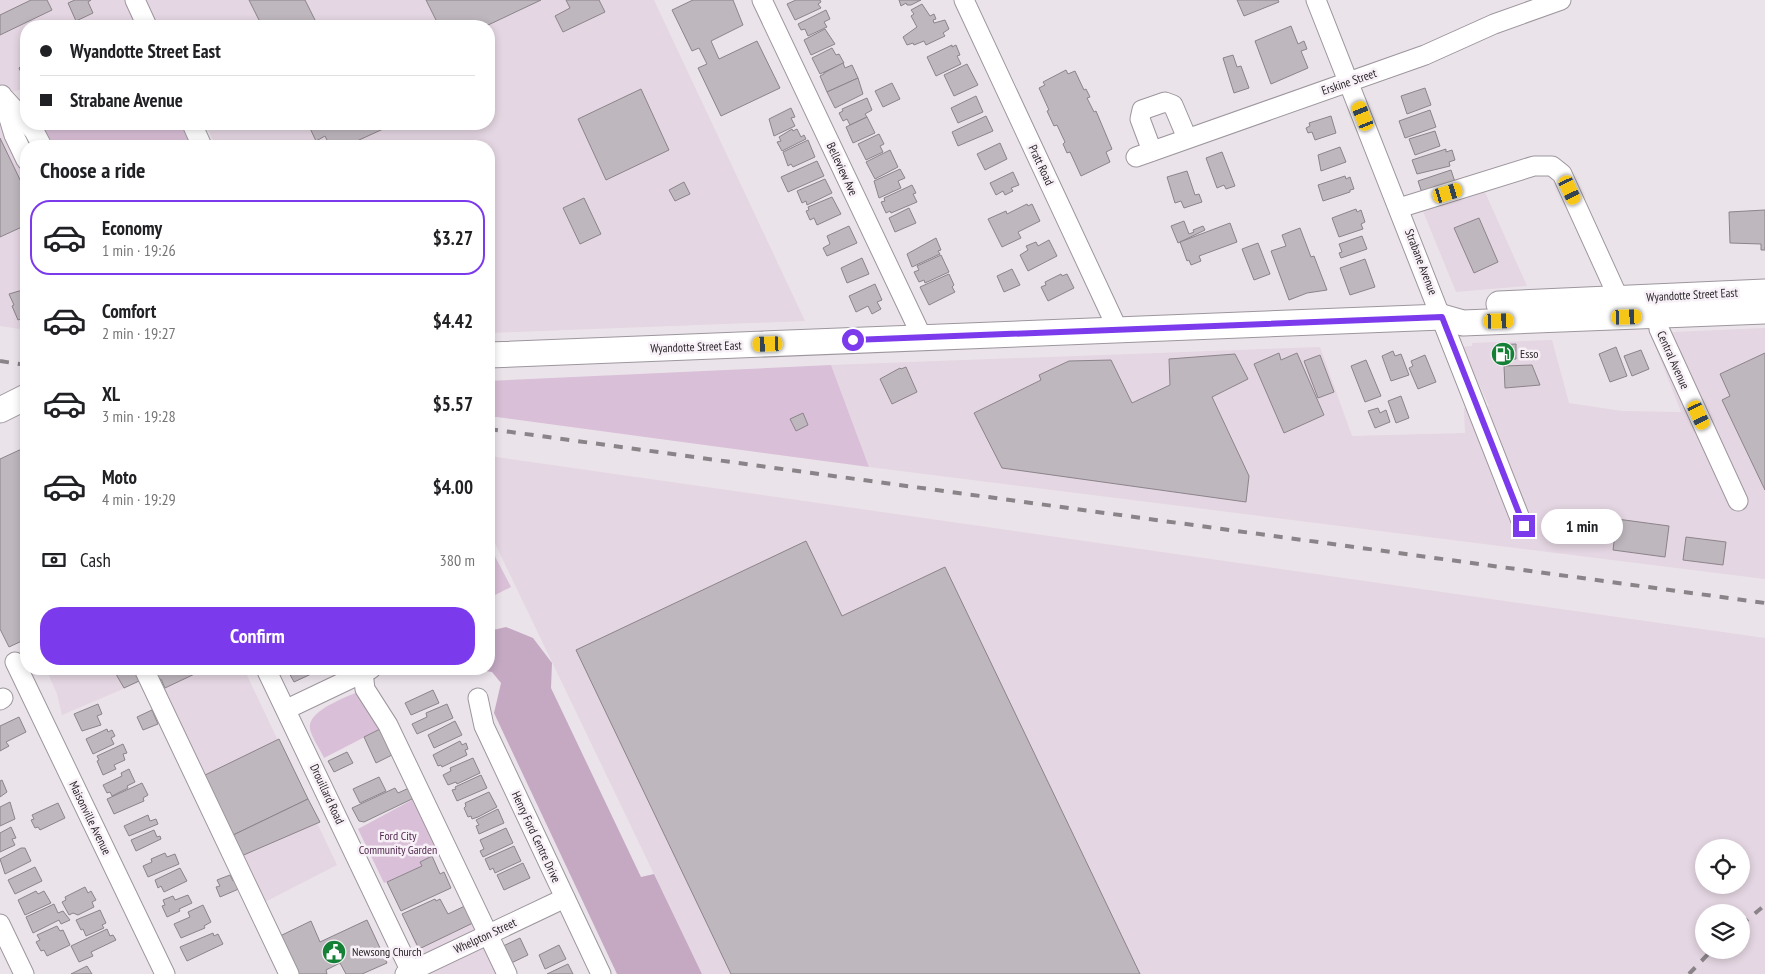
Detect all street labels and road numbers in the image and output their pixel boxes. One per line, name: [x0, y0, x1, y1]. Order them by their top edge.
street label: Erskine Street: [1319, 65, 1379, 98]
street label: Belleview Ave: [824, 140, 861, 198]
street label: Pratt Road: [1026, 142, 1057, 187]
street label: Strabane Avenue: [1402, 227, 1441, 297]
street label: Wyandotte Street East: [1646, 285, 1739, 304]
street label: Central Avenue: [1654, 328, 1693, 391]
street label: Wyandotte Street East: [650, 337, 743, 356]
street label: Drouillard Road: [307, 761, 348, 826]
street label: Maisonville Avenue: [66, 779, 115, 857]
street label: Henry Ford Centre Drive: [509, 789, 564, 885]
street label: Whelpton Street: [451, 914, 519, 957]

